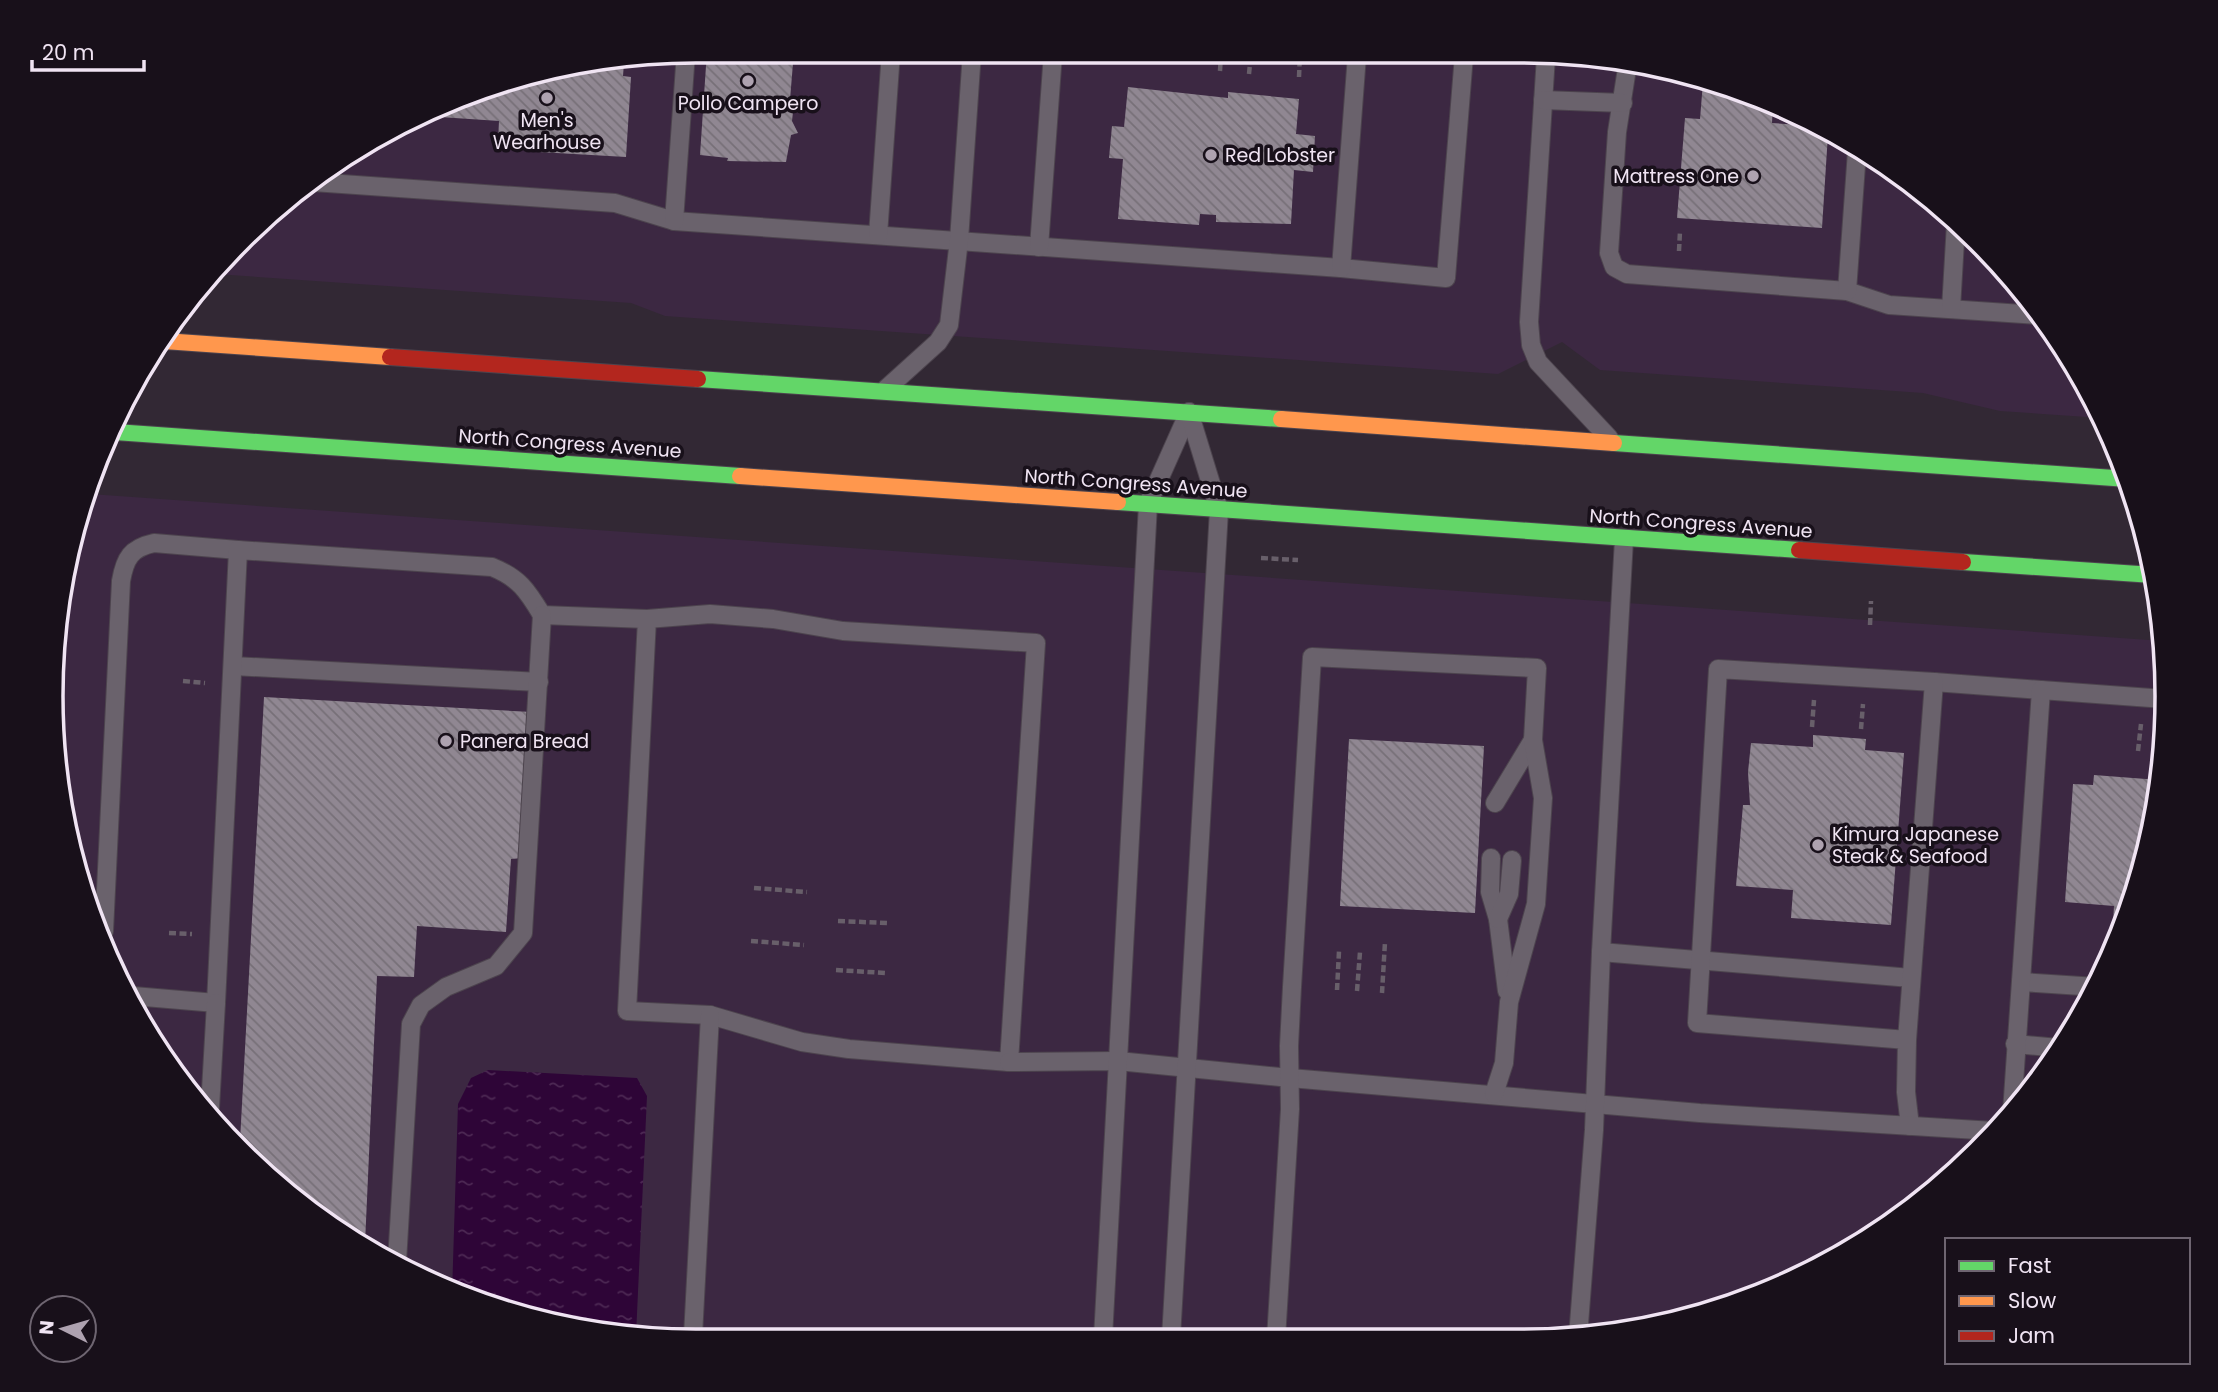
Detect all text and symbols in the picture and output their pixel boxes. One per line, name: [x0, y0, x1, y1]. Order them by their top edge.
scale bar: [32, 28, 144, 72]
text: 20 m: [42, 38, 95, 67]
marker: Pollo Campero: [740, 73, 756, 89]
marker: Men's Wearhouse: [539, 90, 555, 106]
place label: Pollo Campero: [678, 90, 818, 117]
place label: Men's Wearhouse: [493, 107, 601, 156]
place label: Red Lobster: [1225, 142, 1335, 169]
marker: Red Lobster: [1203, 147, 1219, 163]
place label: Mattress One: [1613, 163, 1739, 190]
marker: Mattress One: [1745, 168, 1761, 184]
street label: North Congress Avenue: [457, 422, 682, 465]
street label: North Congress Avenue: [1023, 462, 1248, 505]
street label: North Congress Avenue: [1588, 502, 1813, 545]
place label: Panera Bread: [460, 728, 589, 755]
marker: Panera Bread: [438, 733, 454, 749]
place label: Kimura Japanese Steak & Seafood: [1832, 821, 1999, 870]
marker: Kimura Japanese Steak & Seafood: [1810, 837, 1826, 853]
legend: [1945, 1238, 2190, 1364]
text: Fast: [2008, 1251, 2051, 1280]
text: Slow: [2008, 1286, 2056, 1315]
north arrow: [28, 1294, 98, 1364]
text: N: [32, 1319, 61, 1336]
text: Jam: [2008, 1321, 2055, 1350]

